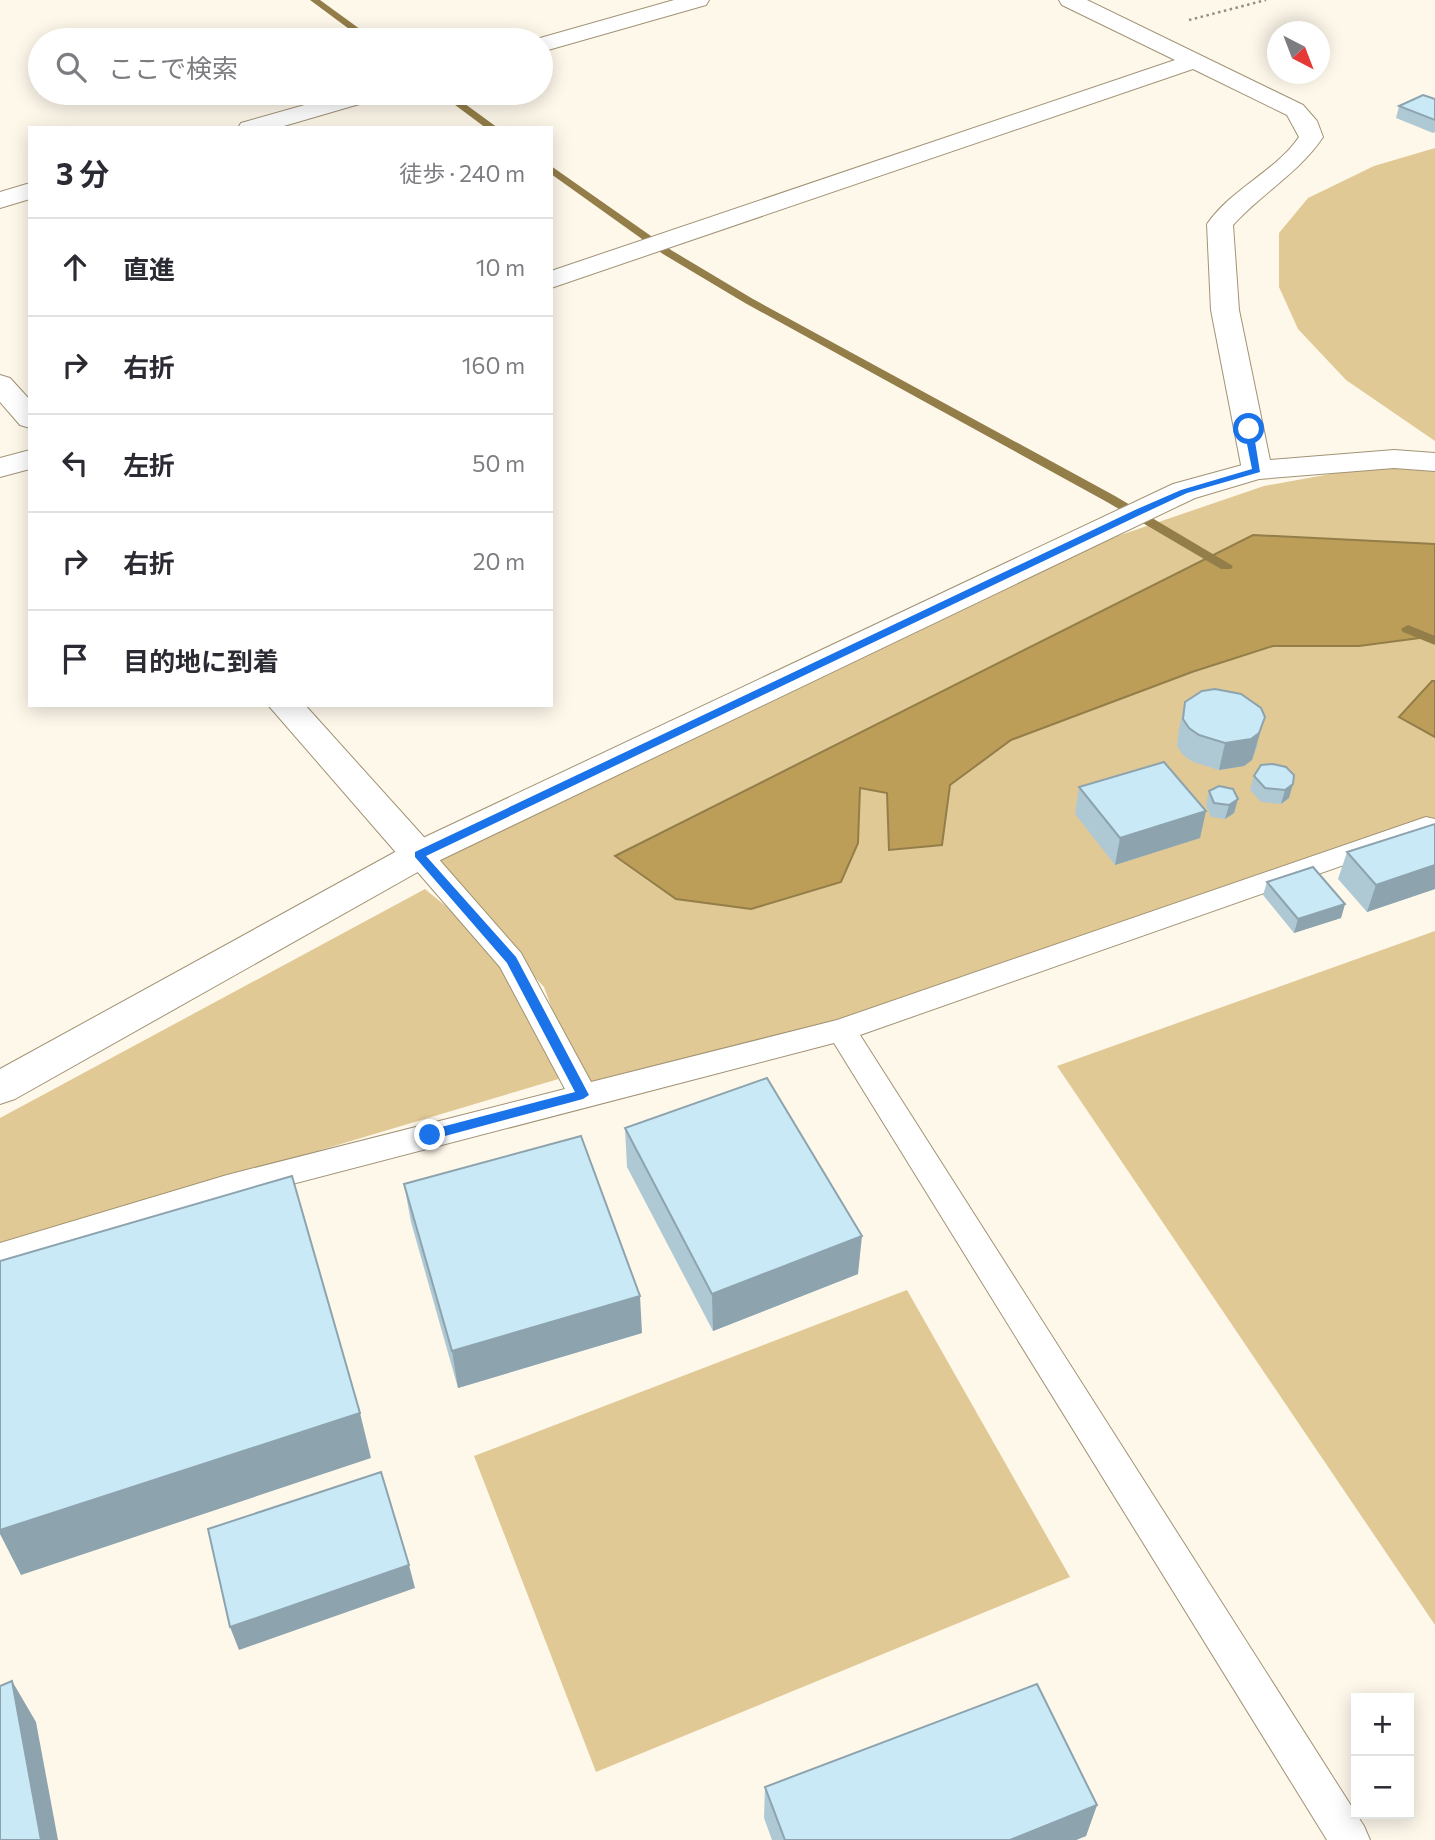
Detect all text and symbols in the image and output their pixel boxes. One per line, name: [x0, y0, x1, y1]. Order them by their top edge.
north arrow: [1267, 21, 1330, 84]
search box: [28, 28, 553, 105]
icon: search: [52, 48, 90, 86]
text: ここで検索: [108, 52, 238, 83]
text: 3 分: [56, 154, 109, 191]
text: 徒歩 · 240 m: [399, 159, 525, 187]
icon: ahead: [56, 248, 94, 286]
text: 直進: [123, 253, 175, 284]
text: 10 m: [476, 253, 525, 281]
icon: right: [56, 346, 94, 384]
text: 右折: [123, 351, 175, 382]
text: 160 m: [462, 351, 525, 379]
route start: [1233, 413, 1264, 444]
icon: left: [56, 444, 94, 482]
text: 左折: [123, 449, 175, 480]
text: 50 m: [472, 449, 525, 477]
icon: right: [56, 542, 94, 580]
text: 右折: [123, 547, 175, 578]
text: 20 m: [473, 547, 525, 575]
icon: arrive: [56, 640, 94, 678]
text: 目的地に到着: [123, 645, 279, 676]
route end: [414, 1119, 445, 1150]
map controls: [1351, 1693, 1414, 1819]
button: +: [1351, 1693, 1414, 1756]
button: −: [1351, 1756, 1414, 1819]

